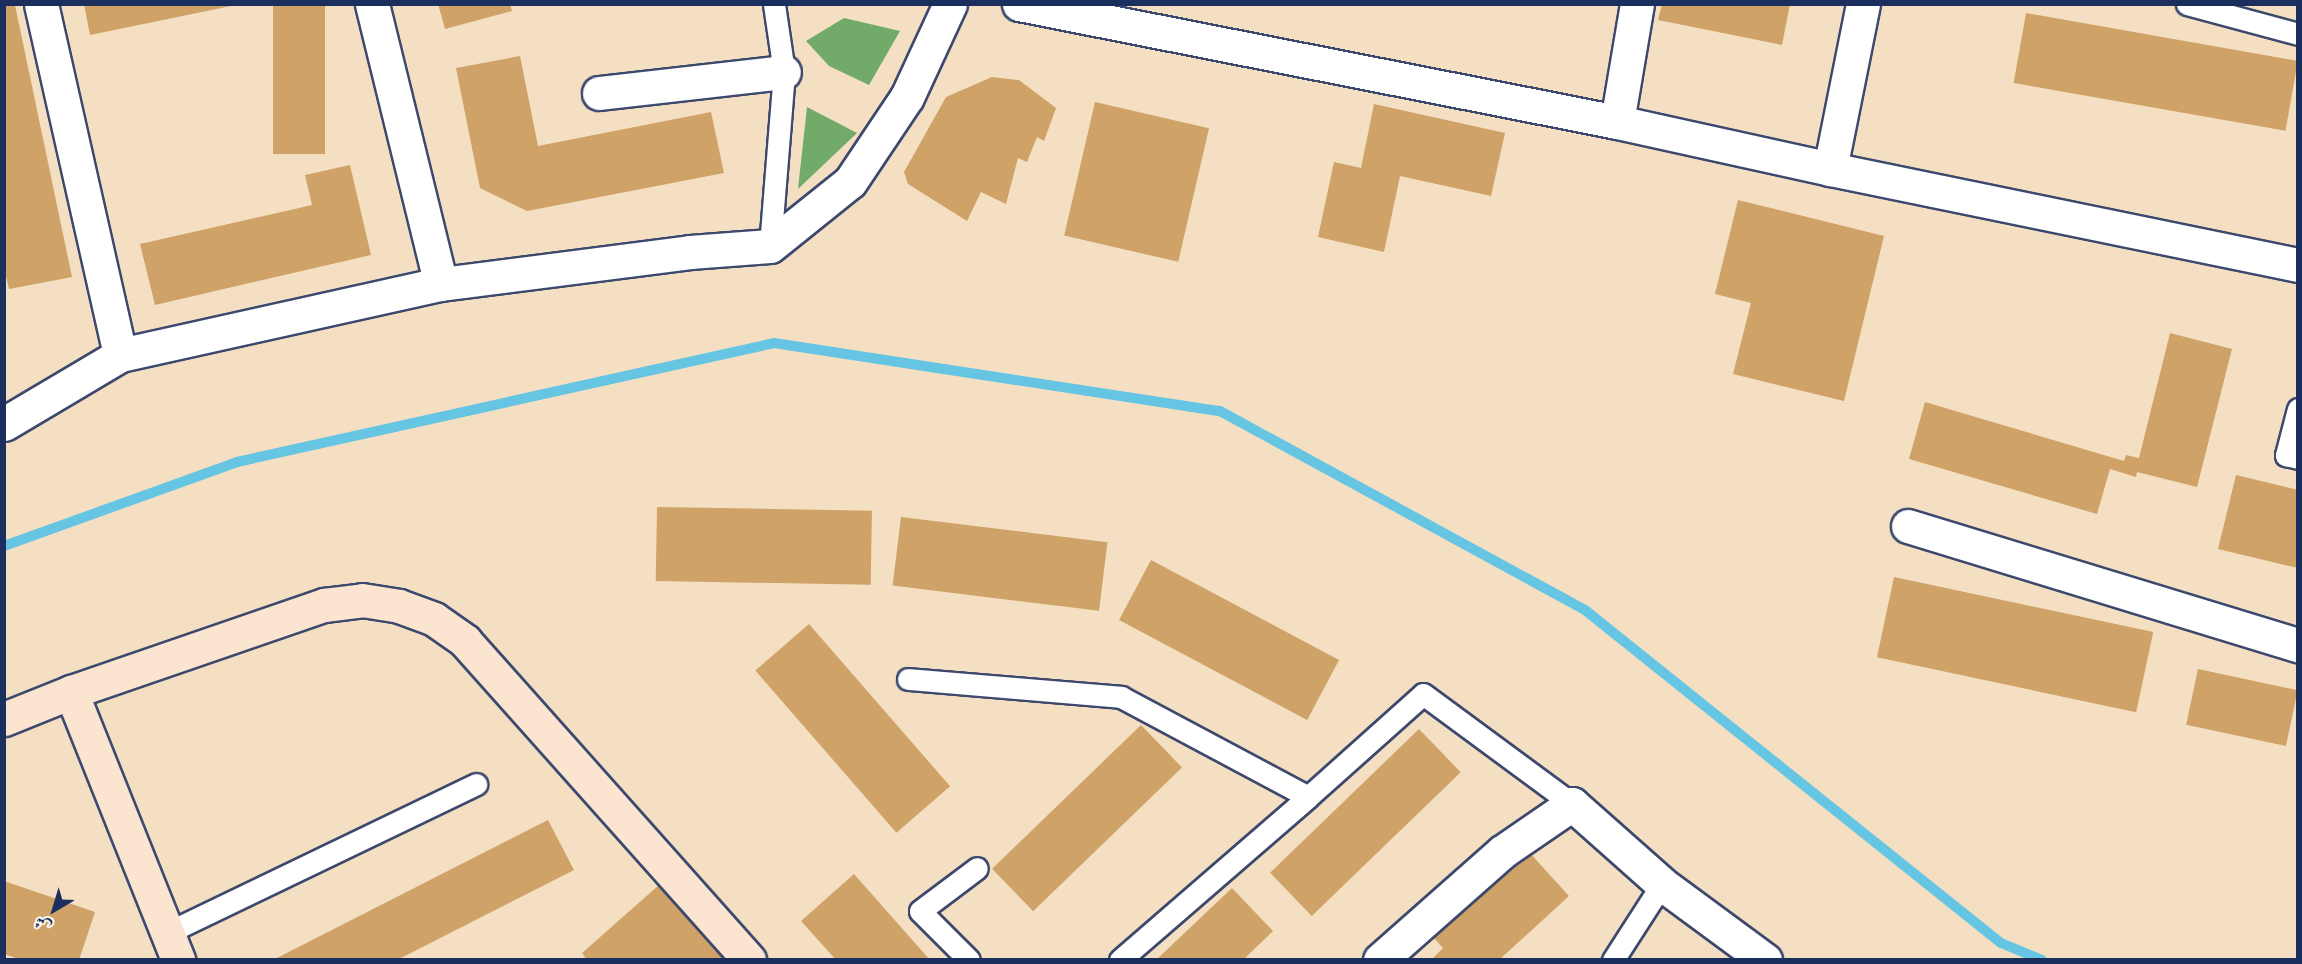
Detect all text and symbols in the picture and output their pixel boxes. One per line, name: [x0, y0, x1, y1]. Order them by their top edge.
north arrow: [24, 880, 84, 940]
text: ش: [31, 912, 55, 937]

